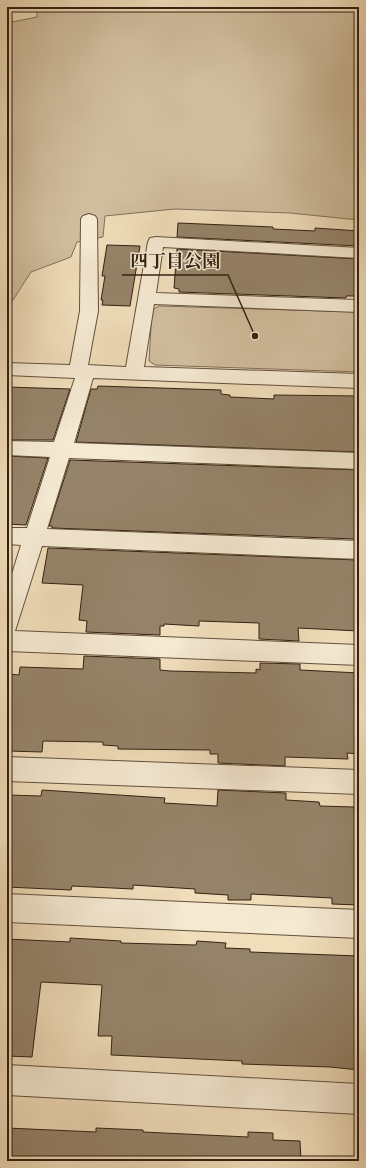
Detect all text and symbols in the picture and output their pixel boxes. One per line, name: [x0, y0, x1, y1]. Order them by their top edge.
callout: 四丁目公園: [122, 245, 228, 275]
text: 四丁目公園: [130, 250, 220, 273]

